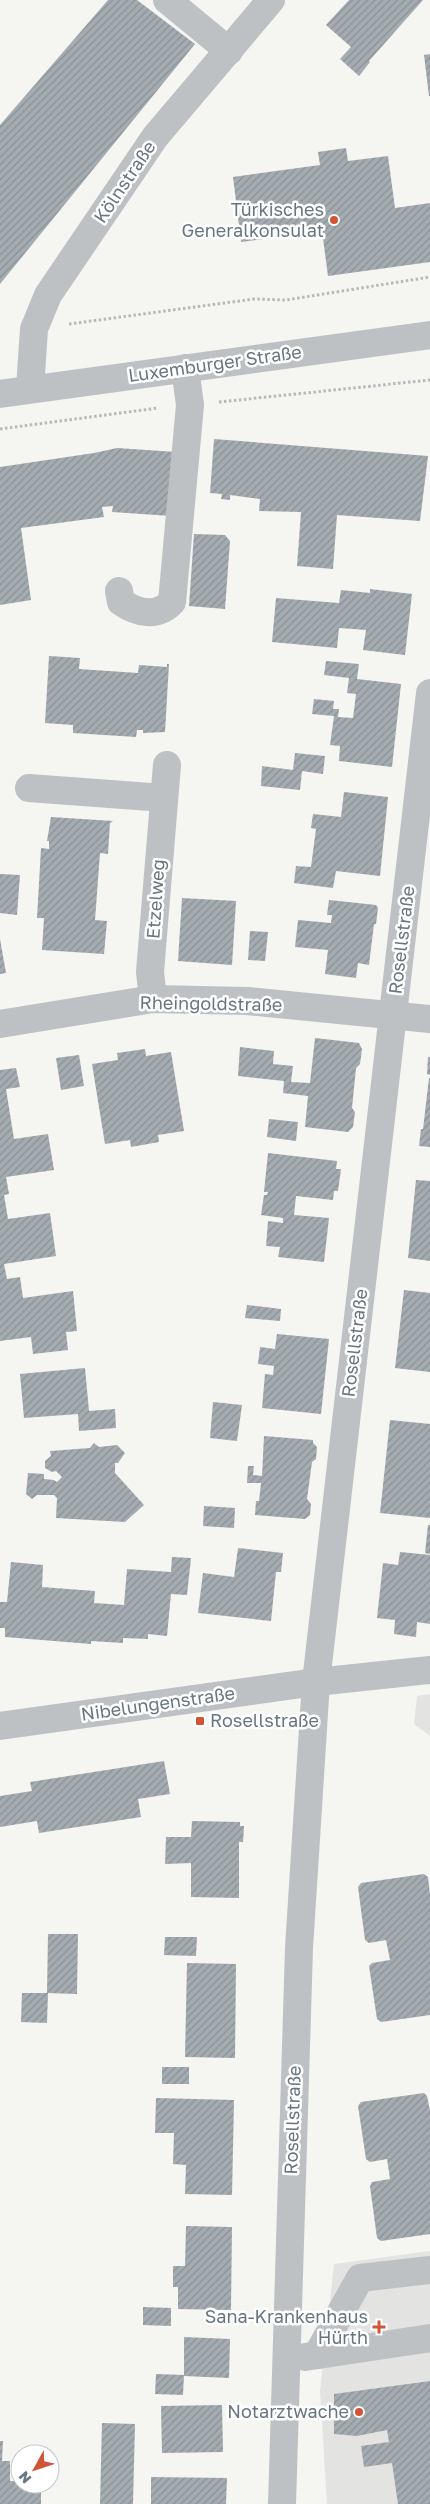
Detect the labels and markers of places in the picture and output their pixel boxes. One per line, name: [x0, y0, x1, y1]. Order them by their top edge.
place label: Türkisches Generalkonsulat: [182, 198, 324, 241]
marker: Türkisches Generalkonsulat: [328, 214, 340, 226]
place label: Rosellstraße: [210, 1709, 319, 1731]
marker: Rosellstraße: [194, 1715, 206, 1727]
place label: Sana-Krankenhaus Hürth: [205, 2305, 368, 2348]
marker: Sana-Krankenhaus Hürth: [372, 2320, 386, 2334]
place label: Notarztwache: [227, 2400, 349, 2422]
marker: Notarztwache: [353, 2406, 365, 2418]

